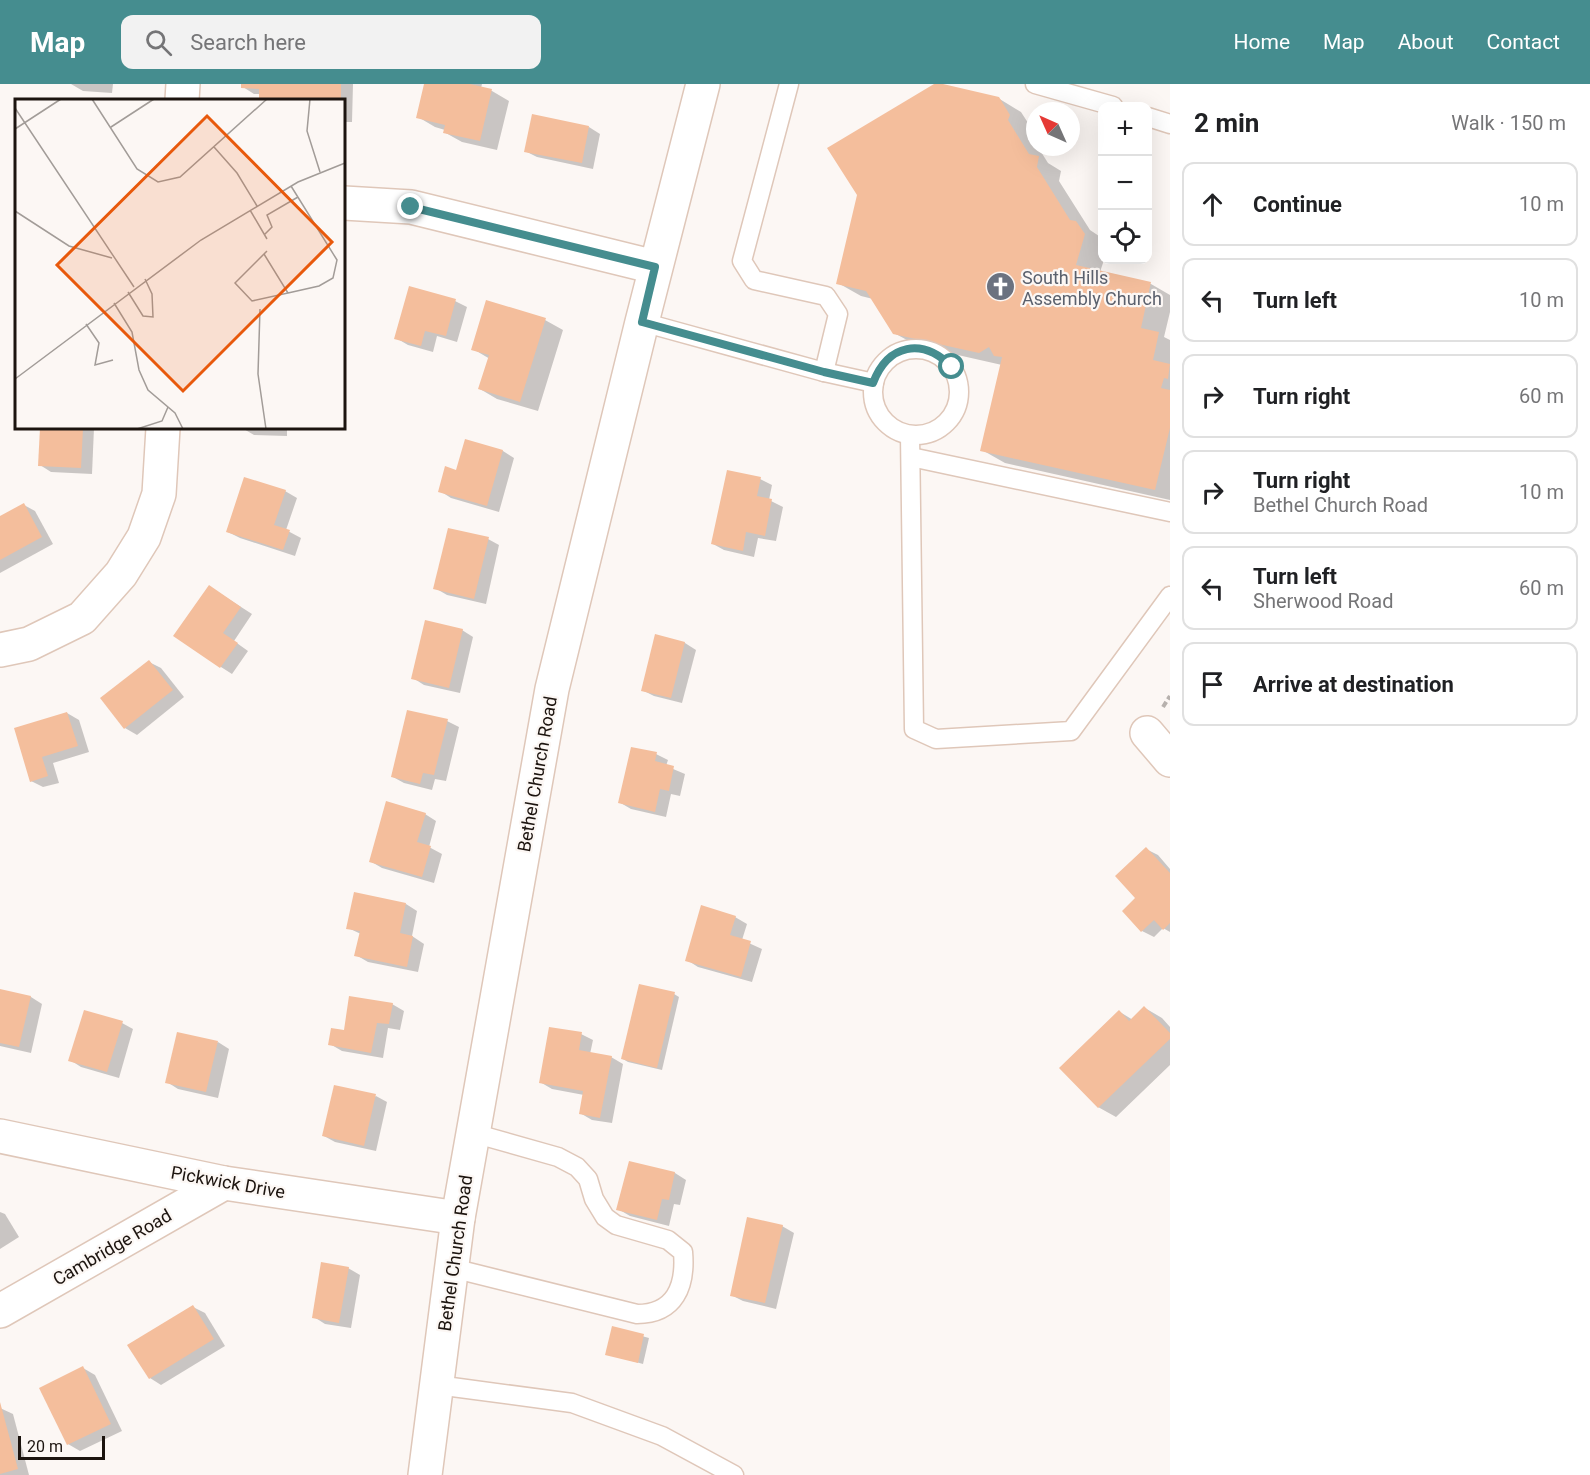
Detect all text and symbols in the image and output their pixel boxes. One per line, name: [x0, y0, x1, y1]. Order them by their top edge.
search box: [121, 15, 541, 69]
text: Map: [30, 26, 85, 59]
icon: search: [142, 26, 175, 59]
text: Search here: [190, 30, 306, 55]
text: Home: [1234, 30, 1290, 54]
text: Map: [1323, 30, 1365, 54]
text: About: [1398, 30, 1454, 54]
text: Contact: [1487, 30, 1560, 54]
inset map: [15, 99, 345, 429]
north arrow: [1026, 102, 1080, 156]
map controls: [1098, 102, 1152, 264]
button: +: [1098, 102, 1152, 156]
text: 2 min: [1194, 108, 1259, 138]
text: Walk · 150 m: [1451, 111, 1566, 135]
button: −: [1098, 156, 1152, 210]
icon: ahead: [1196, 188, 1229, 221]
text: Continue: [1253, 192, 1342, 217]
text: 10 m: [1519, 192, 1564, 216]
route end: [397, 193, 423, 219]
button: locate: [1098, 210, 1152, 264]
place label: South Hills Assembly Church: [1022, 267, 1162, 309]
church icon: South Hills Assembly Church: [985, 271, 1017, 303]
icon: left: [1196, 284, 1229, 317]
text: Turn left: [1253, 288, 1337, 313]
text: 10 m: [1519, 288, 1564, 312]
route start: [938, 353, 964, 379]
icon: right: [1196, 380, 1229, 413]
text: Turn right: [1253, 384, 1350, 409]
text: 60 m: [1519, 384, 1564, 408]
text: Turn right: [1253, 468, 1350, 493]
icon: right: [1196, 476, 1229, 509]
text: 10 m: [1519, 480, 1564, 504]
text: Bethel Church Road: [1253, 493, 1428, 517]
text: Turn left: [1253, 564, 1337, 589]
icon: left: [1196, 572, 1229, 605]
text: 60 m: [1519, 576, 1564, 600]
text: Sherwood Road: [1253, 589, 1393, 613]
icon: arrive: [1196, 668, 1229, 701]
text: Arrive at destination: [1253, 672, 1454, 697]
street label: Bethel Church Road: [513, 695, 561, 853]
street label: Pickwick Drive: [169, 1162, 287, 1202]
street label: Bethel Church Road: [434, 1174, 476, 1332]
street label: Cambridge Road: [49, 1205, 175, 1289]
scale bar: [18, 1433, 105, 1460]
text: 20 m: [27, 1437, 63, 1456]

